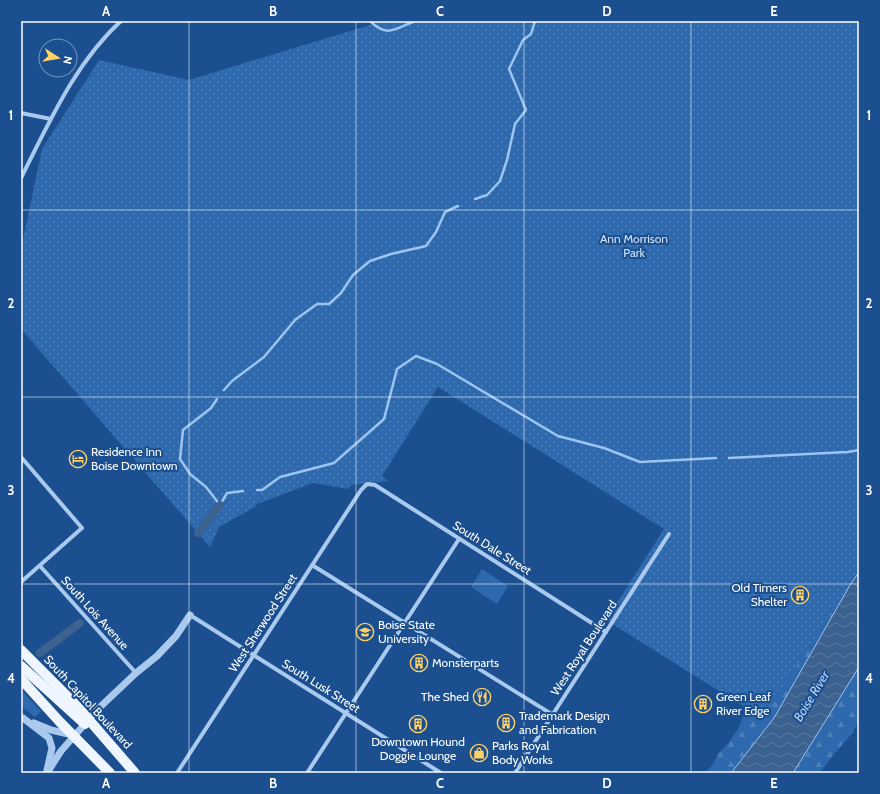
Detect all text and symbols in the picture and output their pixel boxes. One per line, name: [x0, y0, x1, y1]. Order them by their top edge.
text: A: [102, 3, 111, 19]
text: B: [269, 3, 277, 19]
text: C: [436, 3, 444, 19]
text: D: [602, 3, 612, 19]
text: E: [770, 3, 778, 19]
north arrow: [38, 38, 78, 78]
text: N: [60, 55, 75, 65]
text: 1: [9, 107, 13, 123]
text: 1: [867, 107, 871, 123]
park label: Ann Morrison Park: [600, 231, 668, 260]
text: 2: [8, 295, 15, 311]
text: 2: [866, 295, 873, 311]
place label: Residence Inn Boise Downtown: [91, 444, 178, 473]
hotel icon: Residence Inn Boise Downtown: [68, 449, 88, 469]
text: 3: [7, 482, 15, 498]
text: 3: [865, 482, 873, 498]
street label: South Dale Street: [450, 517, 534, 578]
street label: West Sherwood Street: [225, 571, 300, 675]
street label: South Lois Avenue: [58, 573, 132, 653]
place label: Old Timers Shelter: [731, 580, 787, 609]
building icon: Old Timers Shelter: [790, 585, 810, 605]
street label: West Royal Boulevard: [547, 597, 620, 698]
place label: Boise State University: [378, 617, 435, 646]
school or university icon: Boise State University: [355, 622, 375, 642]
street label: South Capitol Boulevard: [41, 652, 136, 752]
building icon: Monsterparts: [409, 653, 429, 673]
place label: Monsterparts: [432, 655, 499, 670]
street label: South Lusk Street: [279, 656, 363, 716]
water label: Boise River: [790, 667, 833, 724]
text: 4: [7, 670, 15, 686]
text: 4: [865, 670, 873, 686]
restaurant icon: The Shed: [472, 687, 492, 707]
place label: The Shed: [421, 689, 469, 704]
place label: Green Leaf River Edge: [716, 689, 771, 718]
building icon: Green Leaf River Edge: [693, 694, 713, 714]
place label: Trademark Design and Fabrication: [519, 708, 610, 737]
building icon: Trademark Design and Fabrication: [496, 713, 516, 733]
building icon: Downtown Hound Doggie Lounge: [408, 714, 428, 734]
place label: Downtown Hound Doggie Lounge: [371, 734, 465, 763]
place label: Parks Royal Body Works: [492, 738, 553, 767]
shop icon: Parks Royal Body Works: [469, 743, 489, 763]
text: A: [102, 775, 111, 791]
text: B: [269, 775, 277, 791]
text: C: [436, 775, 444, 791]
text: D: [602, 775, 612, 791]
text: E: [770, 775, 778, 791]

